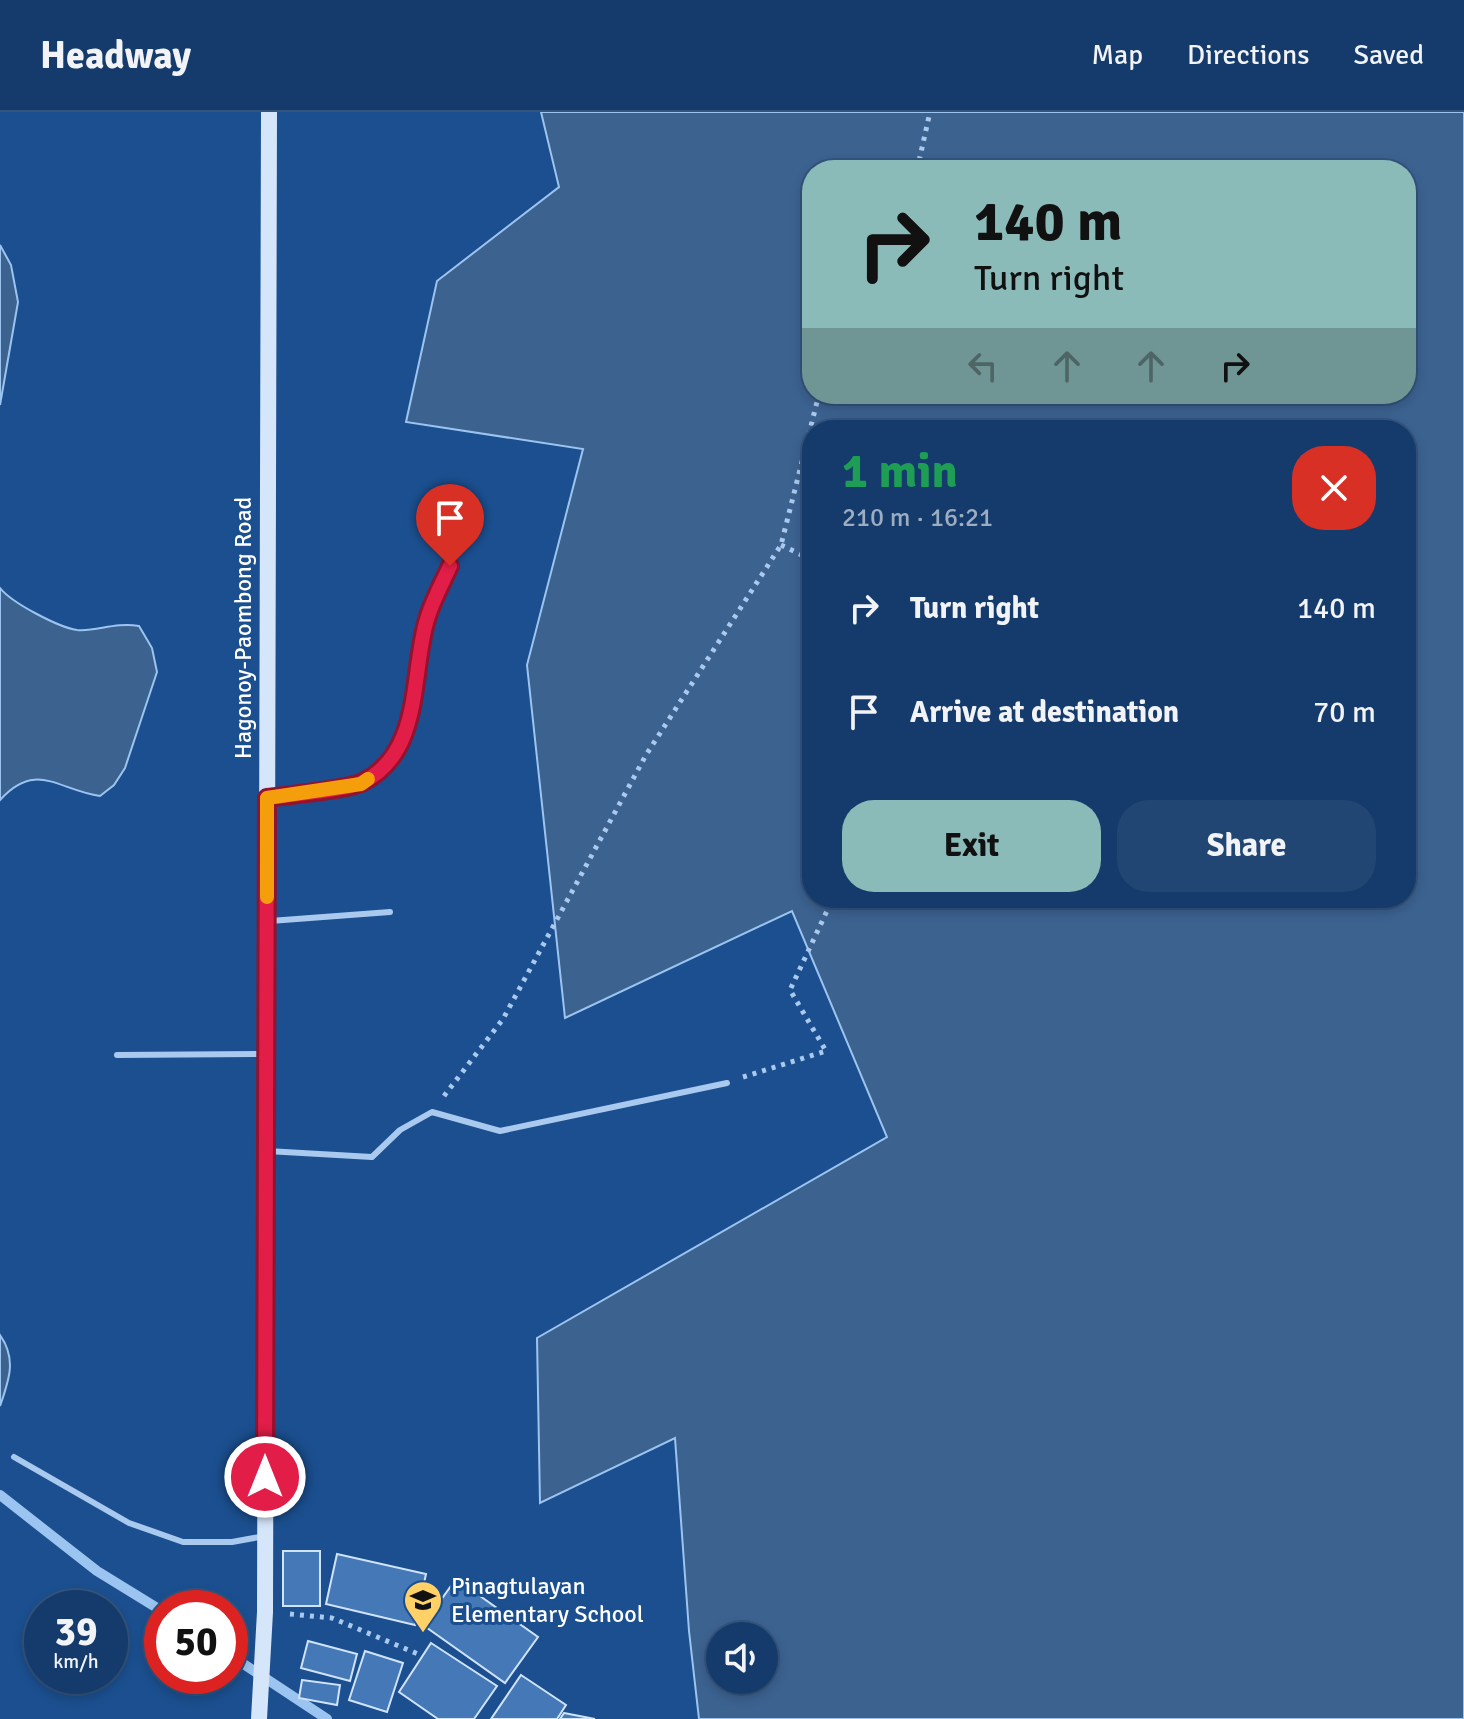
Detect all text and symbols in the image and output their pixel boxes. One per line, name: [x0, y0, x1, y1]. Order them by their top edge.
text: Headway: [40, 32, 191, 79]
text: Map: [1091, 38, 1143, 72]
text: Directions: [1187, 38, 1309, 72]
text: Saved: [1353, 38, 1424, 72]
text: 140 m: [974, 187, 1122, 256]
icon: right: [842, 192, 946, 296]
text: Turn right: [974, 256, 1124, 301]
icon: left: [961, 344, 1005, 388]
icon: ahead: [1045, 344, 1089, 388]
icon: ahead: [1129, 344, 1173, 388]
icon: right: [1213, 344, 1257, 388]
text: 1 min: [842, 442, 958, 501]
button: close: [1292, 446, 1376, 530]
pin: [416, 484, 484, 566]
icon: arrive: [428, 496, 472, 540]
street label: Hagonoy-Paombong Road: [228, 497, 258, 759]
text: 210 m · 16:21: [842, 502, 993, 534]
icon: right: [842, 586, 886, 630]
text: Turn right: [910, 590, 1039, 627]
text: 140 m: [1297, 590, 1376, 627]
icon: arrive: [842, 690, 886, 734]
text: Arrive at destination: [910, 694, 1179, 731]
text: 70 m: [1313, 694, 1376, 731]
button: Exit: [842, 800, 1101, 892]
button: Share: [1117, 800, 1376, 892]
position arrow: [223, 1435, 307, 1519]
place label: Pinagtulayan Elementary School: [451, 1571, 644, 1629]
school or university icon: Pinagtulayan Elementary School: [402, 1579, 444, 1634]
speed limit sign: 50: [144, 1590, 248, 1694]
text: 39: [54, 1607, 98, 1657]
map controls: [706, 1622, 778, 1694]
button: sound: [706, 1622, 778, 1694]
text: km/h: [53, 1649, 99, 1674]

